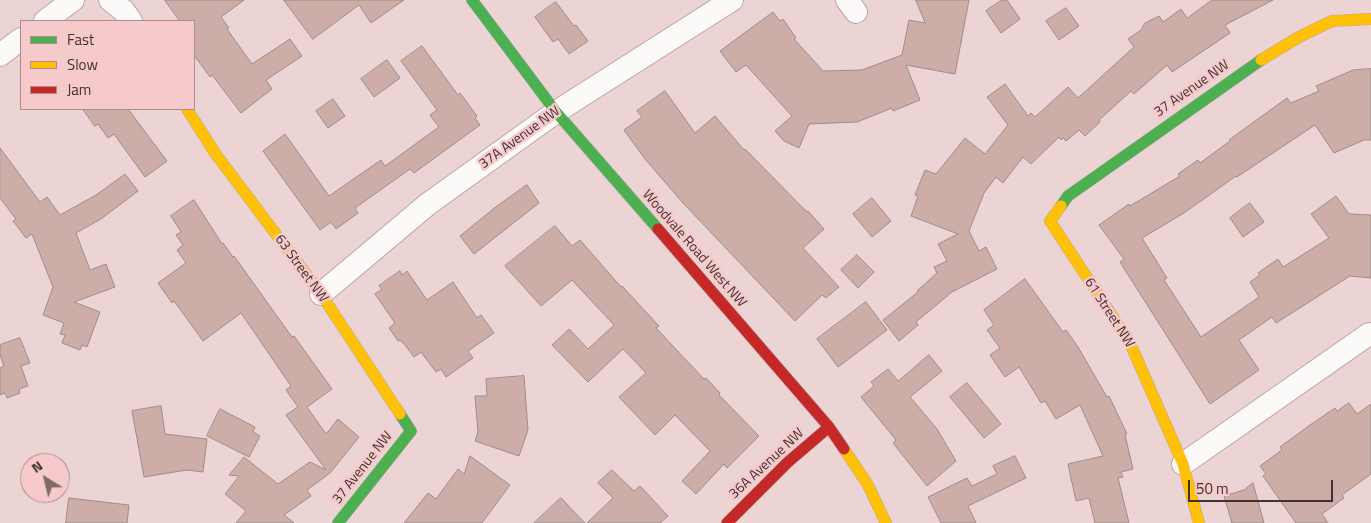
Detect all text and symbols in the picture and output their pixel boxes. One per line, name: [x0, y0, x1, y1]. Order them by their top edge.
legend: [20, 20, 195, 110]
text: Fast: [67, 28, 94, 51]
text: Slow: [67, 53, 98, 76]
street label: 37 Avenue NW: [1151, 57, 1233, 121]
text: Jam: [67, 78, 91, 101]
street label: 37A Avenue NW: [476, 103, 564, 173]
street label: Woodvale Road West NW: [638, 187, 750, 311]
street label: 63 Street NW: [271, 232, 331, 306]
street label: 61 Street NW: [1080, 275, 1138, 351]
street label: 36A Avenue NW: [726, 425, 808, 503]
street label: 37 Avenue NW: [329, 428, 397, 508]
north arrow: [20, 453, 70, 503]
text: N: [26, 455, 47, 478]
scale bar: [1191, 470, 1336, 502]
text: 50 m: [1196, 477, 1229, 500]

